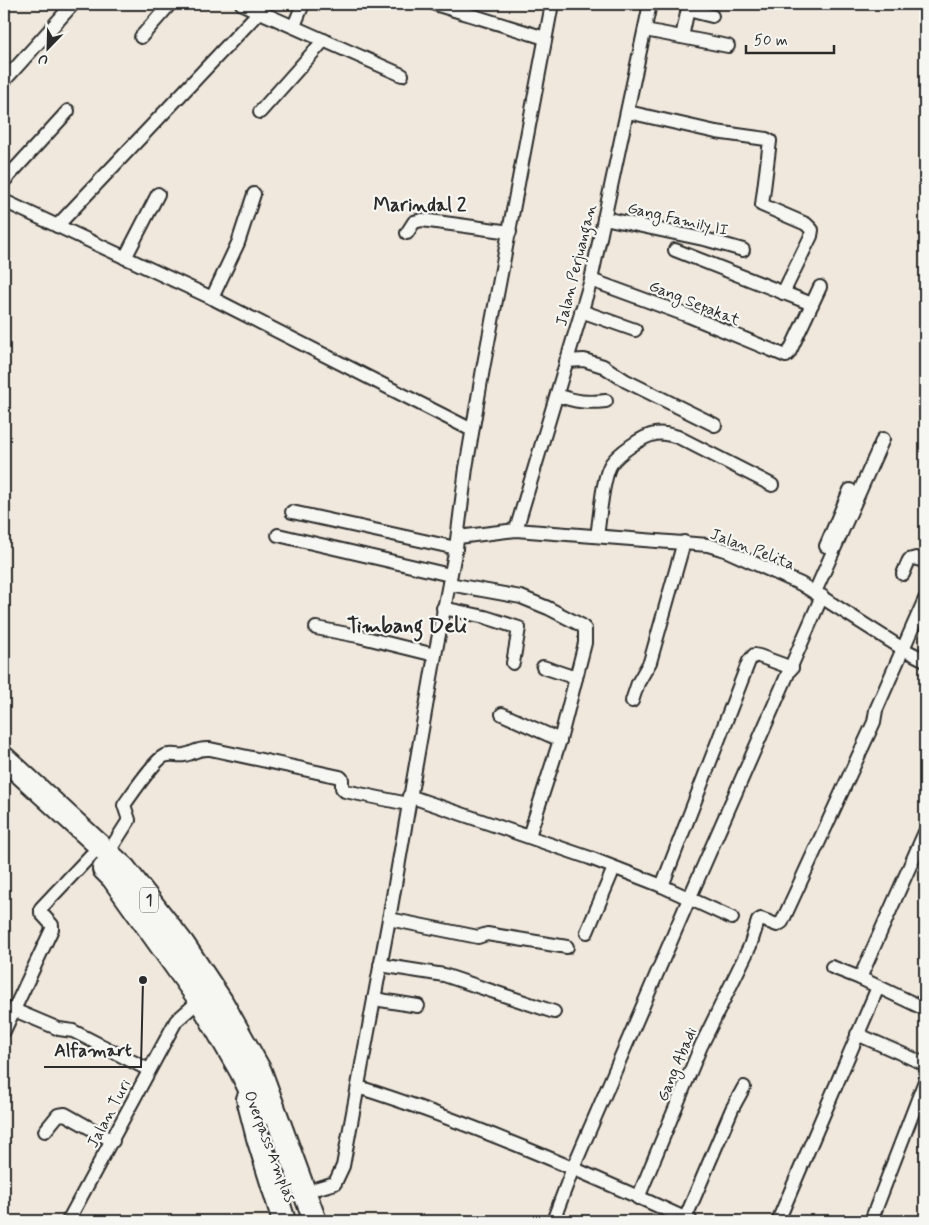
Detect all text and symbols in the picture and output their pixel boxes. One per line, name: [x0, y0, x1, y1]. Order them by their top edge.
north arrow: [22, 22, 72, 72]
scale bar: [746, 22, 834, 54]
text: 50 m: [754, 31, 788, 51]
text: U: [36, 49, 51, 69]
district label: Marindal 2: [374, 193, 467, 218]
street label: Gang Family II: [625, 198, 730, 242]
street label: Jalan Perjuangan: [551, 202, 603, 329]
street label: Gang Sepakat: [645, 276, 744, 332]
street label: Jalan Pelita: [707, 524, 798, 575]
district label: Timbang Deli: [347, 612, 467, 642]
road number: 1: [140, 888, 158, 912]
street label: Gang Abadi: [652, 1024, 703, 1105]
callout: Alfamart: [44, 1034, 141, 1067]
text: Alfamart: [54, 1039, 132, 1063]
street label: Jalan Turi: [82, 1075, 136, 1152]
street label: Overpass Amplas: [239, 1088, 300, 1205]

